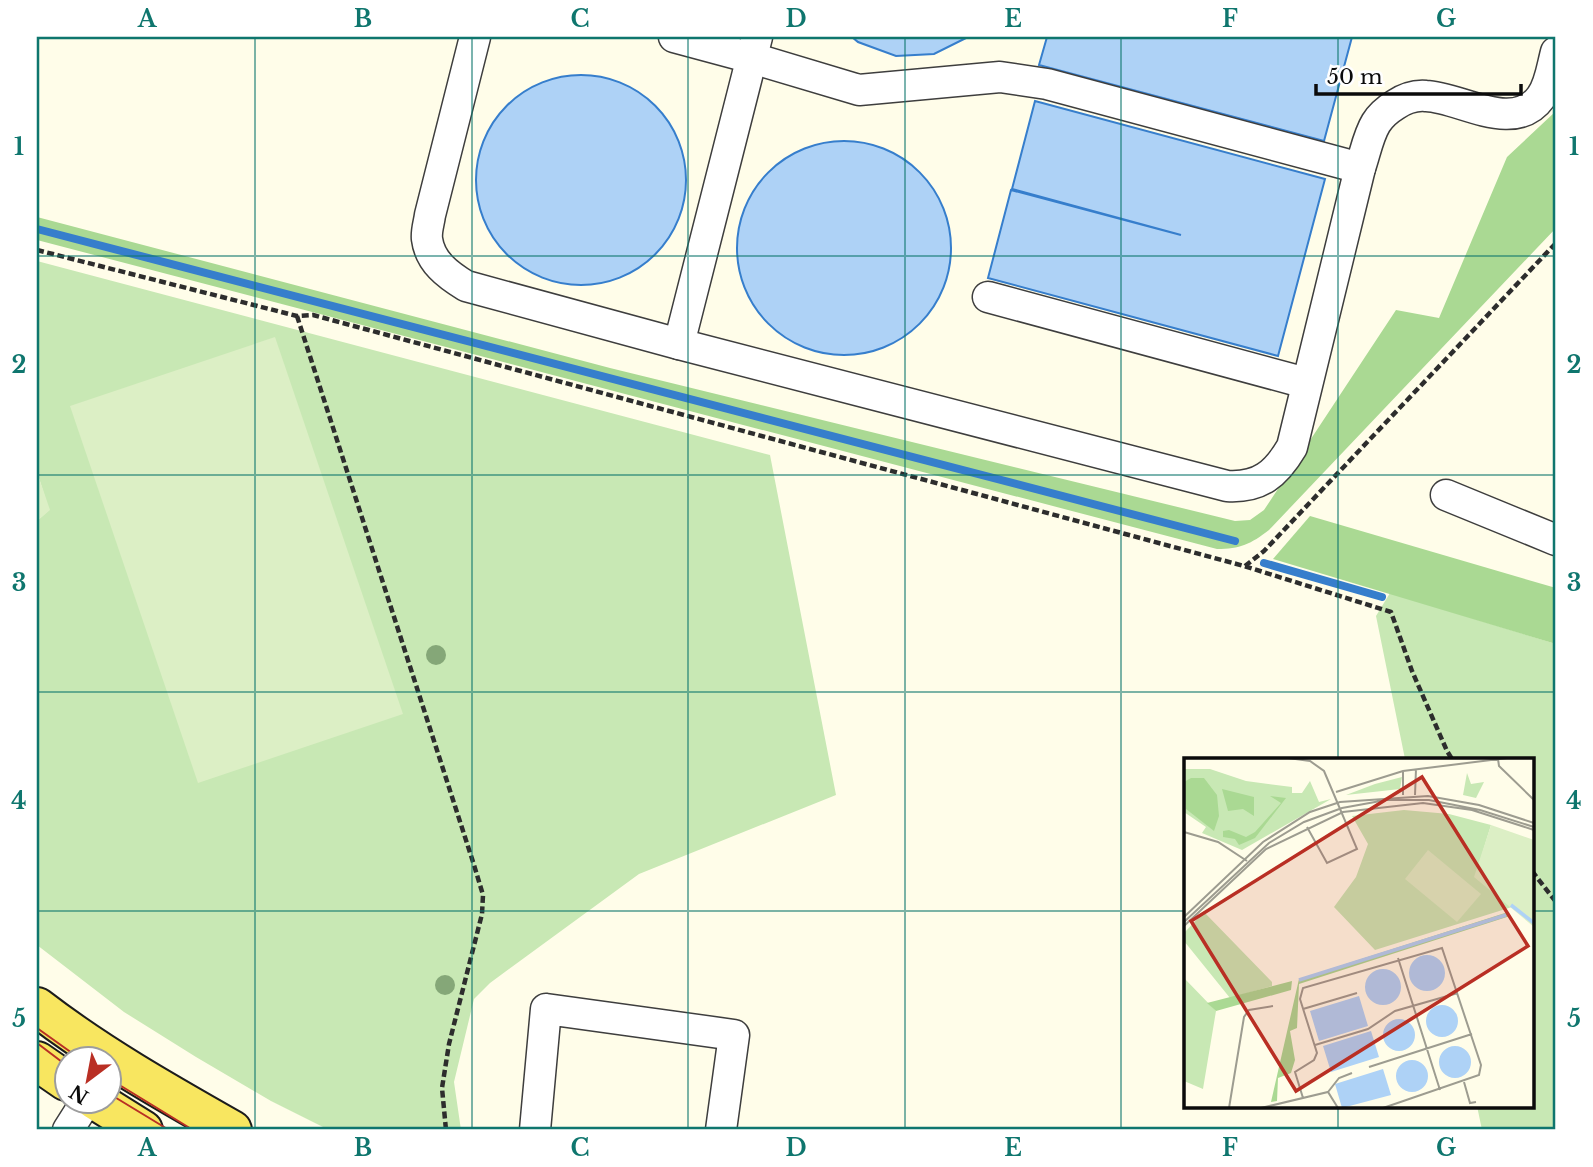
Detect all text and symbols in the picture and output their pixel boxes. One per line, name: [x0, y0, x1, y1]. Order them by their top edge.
text: A: [137, 5, 158, 33]
text: B: [354, 5, 372, 33]
text: C: [571, 5, 589, 33]
text: D: [785, 5, 807, 33]
text: E: [1004, 5, 1022, 33]
text: F: [1222, 5, 1238, 33]
text: G: [1436, 5, 1456, 33]
scale bar: [1316, 52, 1521, 96]
text: 50 m: [1327, 64, 1383, 90]
text: 1: [14, 133, 24, 161]
text: 1: [1569, 133, 1579, 161]
text: 2: [12, 351, 26, 379]
text: 2: [1567, 351, 1581, 379]
text: 3: [12, 569, 26, 597]
text: 3: [1567, 569, 1581, 597]
inset map: [1184, 758, 1534, 1108]
text: 4: [11, 787, 27, 815]
text: 4: [1566, 787, 1582, 815]
text: 5: [12, 1005, 26, 1033]
text: 5: [1567, 1005, 1581, 1033]
north arrow: [52, 1044, 122, 1114]
text: N: [65, 1079, 93, 1108]
text: A: [137, 1134, 158, 1162]
text: B: [354, 1134, 372, 1162]
text: C: [571, 1134, 589, 1162]
text: D: [785, 1134, 807, 1162]
text: E: [1004, 1134, 1022, 1162]
text: F: [1222, 1134, 1238, 1162]
text: G: [1436, 1134, 1456, 1162]

